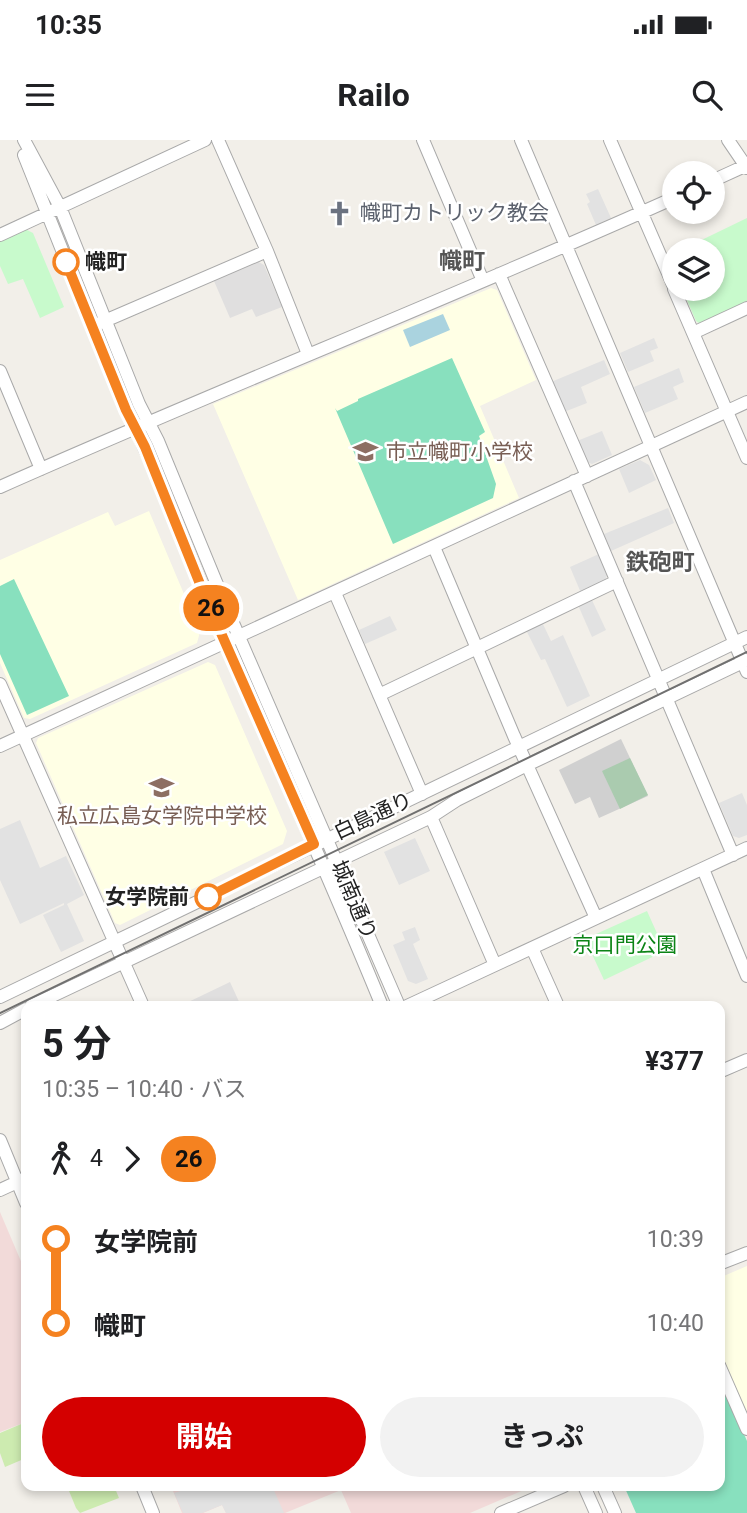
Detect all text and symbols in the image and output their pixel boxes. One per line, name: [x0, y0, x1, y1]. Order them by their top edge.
text: 10:35: [35, 10, 102, 40]
icon: menu: [21, 76, 59, 114]
text: Railo: [337, 76, 410, 114]
icon: search: [688, 76, 726, 114]
map controls: [662, 161, 725, 301]
button: locate: [662, 161, 725, 224]
church icon: 幟町カトリック教会: [326, 199, 354, 227]
place label: 幟町カトリック教会: [360, 201, 549, 225]
button: layers: [662, 238, 725, 301]
district label: 幟町: [439, 248, 485, 275]
marker: 幟町: [53, 249, 79, 275]
place label: 幟町: [85, 250, 127, 274]
school or university icon: 市立幟町小学校: [352, 438, 380, 466]
place label: 市立幟町小学校: [386, 440, 533, 464]
district label: 鉄砲町: [626, 549, 695, 576]
line badge: 26: [180, 585, 242, 631]
text: 26: [197, 594, 225, 622]
school or university icon: 私立広島女学院中学校: [148, 773, 176, 801]
street label: 白島通り: [330, 787, 416, 845]
place label: 私立広島女学院中学校: [57, 804, 267, 828]
street label: 城南通り: [327, 857, 381, 943]
marker: 女学院前: [195, 884, 221, 910]
place label: 女学院前: [105, 885, 189, 909]
park label: 京口門公園: [573, 933, 678, 957]
text: 5 分: [42, 1022, 111, 1066]
text: ¥377: [645, 1046, 704, 1076]
text: 10:35 – 10:40 · バス: [42, 1076, 246, 1103]
icon: walk: [42, 1140, 80, 1178]
icon: forward: [113, 1140, 151, 1178]
text: 4: [90, 1145, 103, 1172]
text: 26: [175, 1145, 202, 1173]
text: 10:39: [647, 1226, 704, 1253]
text: 女学院前: [94, 1227, 198, 1257]
text: 10:40: [647, 1310, 704, 1337]
text: 幟町: [94, 1311, 146, 1341]
button: 開始: [42, 1397, 366, 1477]
button: きっぷ: [380, 1397, 704, 1477]

